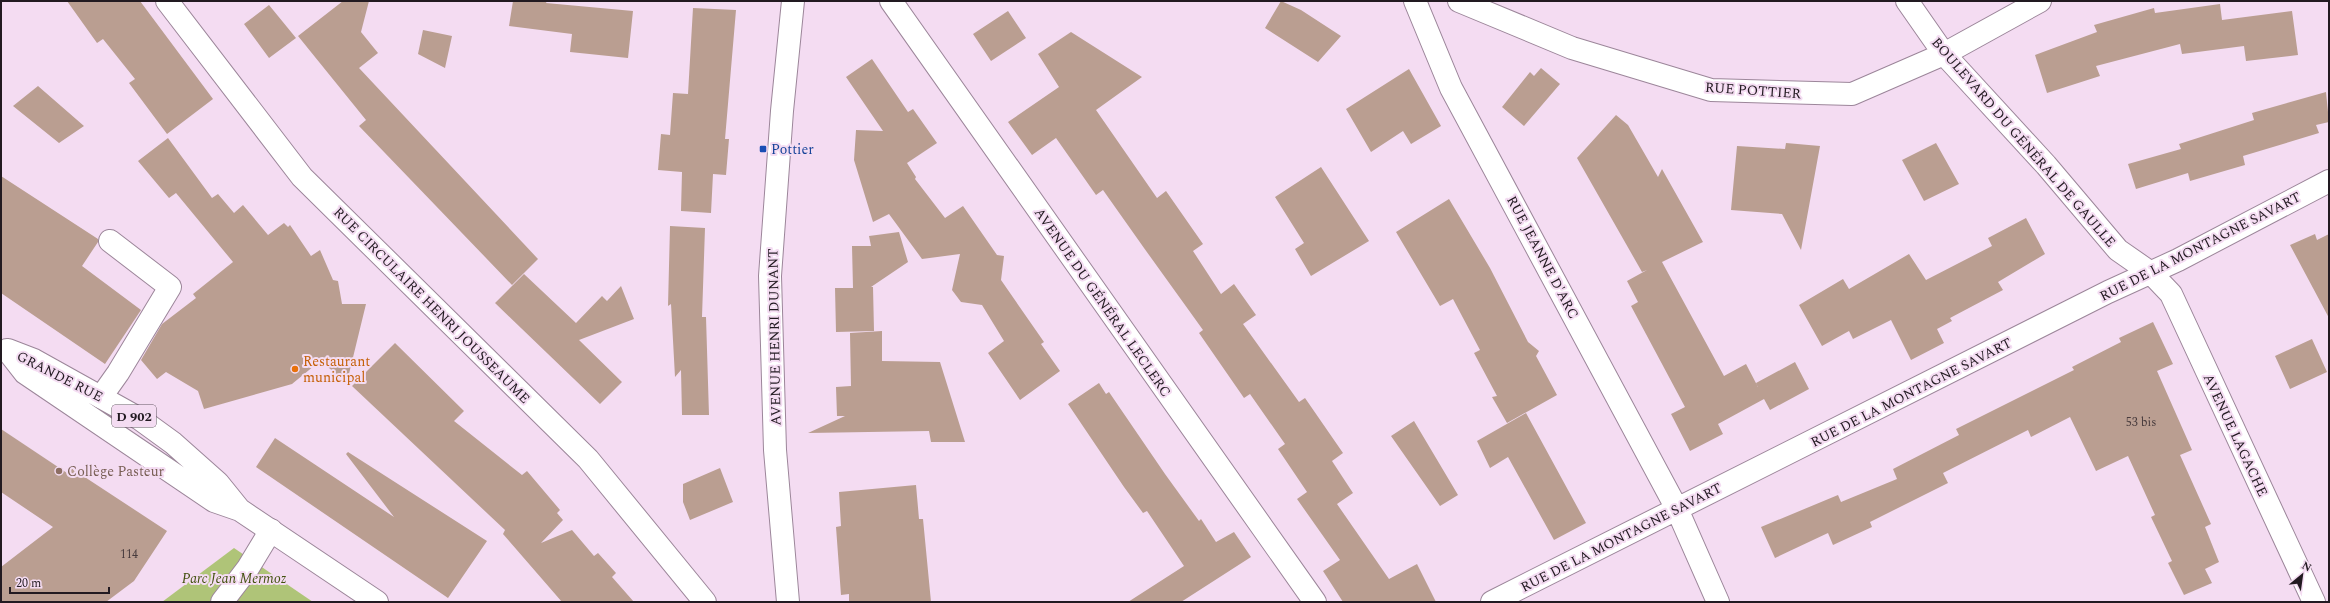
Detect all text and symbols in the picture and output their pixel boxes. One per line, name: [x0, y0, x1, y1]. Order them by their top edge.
street label: BOULEVARD DU GÉNÉRAL DE GAULLE: [1926, 33, 2121, 252]
street label: RUE POTTIER: [1704, 77, 1802, 104]
place label: Pottier: [771, 139, 814, 160]
marker: Pottier: [758, 144, 768, 154]
street label: RUE DE LA MONTAGNE SAVART: [2096, 186, 2304, 306]
street label: RUE JEANNE D'ARC: [1501, 192, 1584, 323]
street label: RUE CIRCULAIRE HENRI JOUSSEAUME: [328, 202, 535, 409]
street label: AVENUE DU GÉNÉRAL LECLERC: [1029, 203, 1176, 401]
street label: AVENUE HENRI DUNANT: [762, 248, 787, 426]
street label: RUE DE LA MONTAGNE SAVART: [1807, 332, 2015, 452]
street label: GRANDE RUE: [13, 346, 107, 407]
place label: Restaurant municipal: [303, 351, 370, 388]
marker: Restaurant municipal: [290, 364, 300, 374]
street label: AVENUE LAGACHE: [2198, 370, 2273, 500]
road number: D 902: [112, 405, 156, 427]
house number: 53 bis: [2126, 413, 2156, 432]
place label: Collège Pasteur: [67, 461, 165, 482]
marker: Collège Pasteur: [54, 466, 64, 476]
street label: RUE DE LA MONTAGNE SAVART: [1517, 477, 1725, 597]
house number: 114: [120, 545, 138, 564]
north arrow: [2282, 555, 2322, 595]
text: N: [2299, 557, 2315, 576]
park label: Parc Jean Mermoz: [182, 568, 287, 589]
scale bar: [10, 569, 109, 595]
text: 20 m: [16, 574, 41, 593]

